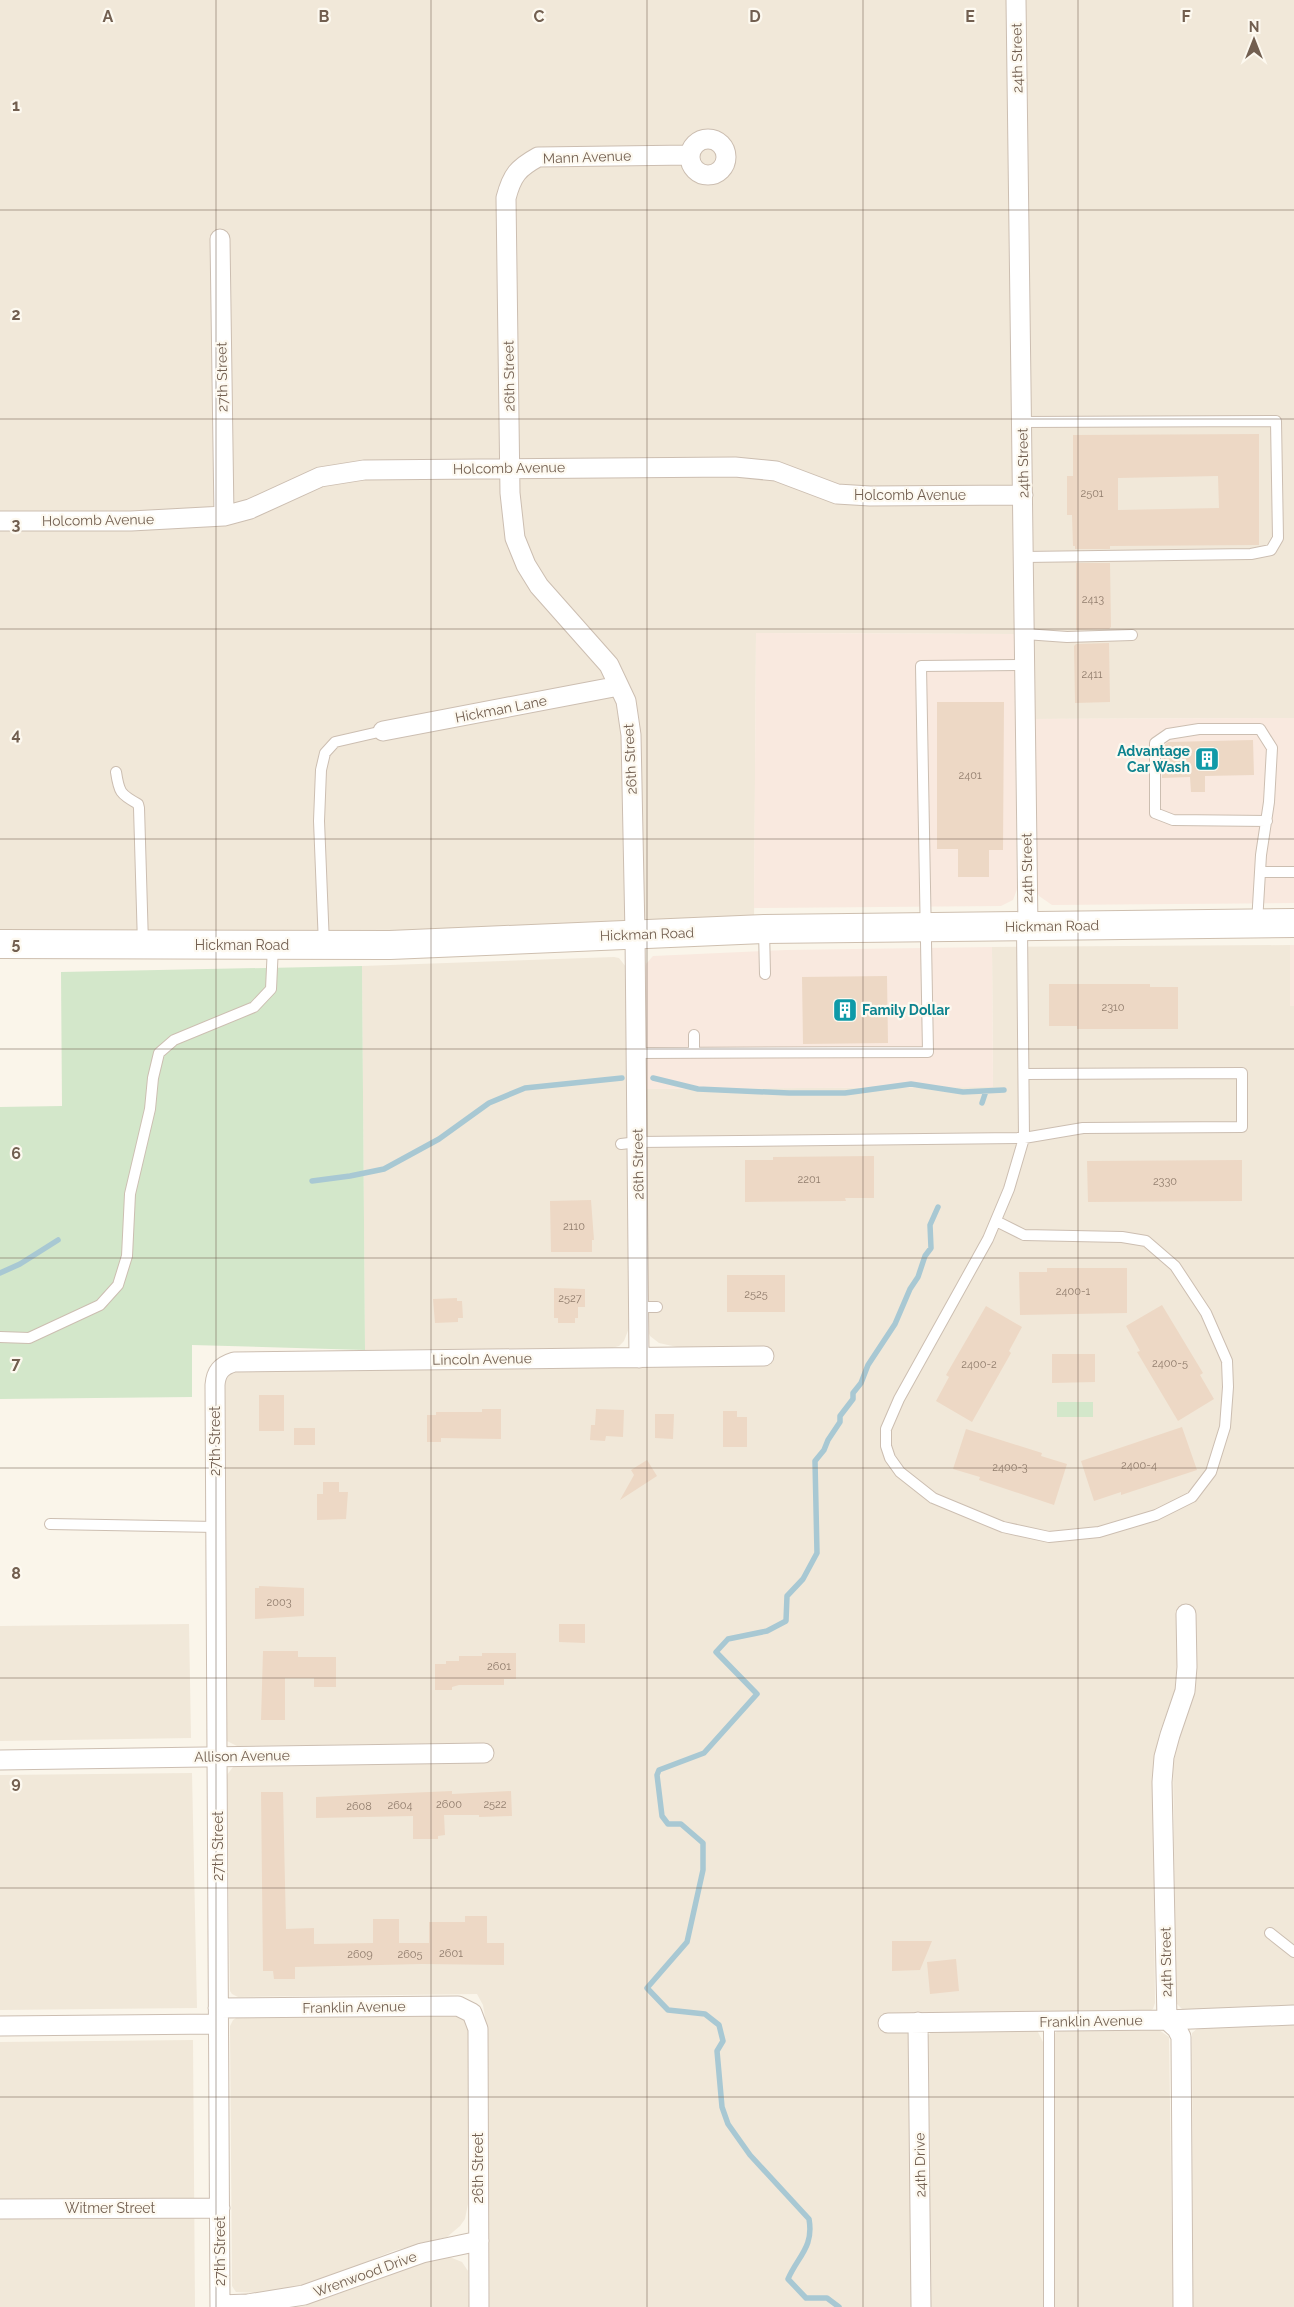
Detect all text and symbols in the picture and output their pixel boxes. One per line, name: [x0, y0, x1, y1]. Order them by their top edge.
text: A: [103, 7, 114, 26]
text: B: [319, 7, 330, 26]
text: C: [534, 7, 545, 26]
text: D: [749, 7, 761, 26]
text: E: [965, 7, 975, 26]
text: F: [1181, 7, 1191, 26]
north arrow: [1229, 15, 1279, 65]
text: N: [1249, 19, 1259, 35]
street label: 24th Street: [1008, 22, 1026, 93]
text: 1: [12, 96, 20, 115]
street label: Mann Avenue: [543, 147, 631, 167]
text: 2: [11, 305, 21, 324]
street label: 26th Street: [500, 340, 518, 412]
street label: 27th Street: [213, 342, 231, 412]
street label: 24th Street: [1014, 427, 1032, 498]
street label: Holcomb Avenue: [453, 459, 565, 477]
street label: Holcomb Avenue: [854, 487, 966, 503]
house number: 2501: [1080, 487, 1104, 500]
street label: Holcomb Avenue: [42, 511, 154, 529]
text: 3: [12, 515, 21, 534]
house number: 2413: [1082, 593, 1104, 606]
house number: 2411: [1081, 668, 1103, 681]
street label: Hickman Lane: [454, 692, 548, 726]
street label: 26th Street: [620, 723, 640, 795]
text: 4: [11, 725, 21, 744]
place label: Advantage Car Wash: [1117, 743, 1191, 775]
building icon: Advantage Car Wash: [1194, 746, 1220, 772]
house number: 2401: [958, 769, 982, 782]
street label: 24th Street: [1018, 832, 1036, 903]
street label: Hickman Road: [1005, 917, 1099, 935]
street label: Hickman Road: [600, 924, 694, 944]
text: 5: [12, 934, 21, 953]
street label: Hickman Road: [195, 937, 289, 953]
building icon: Family Dollar: [832, 997, 858, 1023]
house number: 2310: [1101, 1001, 1125, 1014]
place label: Family Dollar: [862, 1002, 950, 1018]
street label: 26th Street: [629, 1128, 647, 1200]
text: 6: [11, 1144, 21, 1163]
house number: 2201: [798, 1173, 821, 1186]
house number: 2330: [1153, 1175, 1177, 1188]
house number: 2110: [563, 1220, 585, 1233]
house number: 2400-1: [1056, 1285, 1091, 1298]
house number: 2525: [744, 1288, 768, 1301]
house number: 2527: [558, 1292, 582, 1305]
street label: Lincoln Avenue: [432, 1350, 532, 1368]
text: 7: [12, 1354, 21, 1373]
house number: 2400-5: [1152, 1357, 1188, 1370]
house number: 2400-2: [961, 1358, 997, 1371]
street label: 27th Street: [207, 1406, 223, 1476]
house number: 2400-4: [1121, 1459, 1157, 1472]
house number: 2400-3: [992, 1461, 1028, 1474]
text: 8: [11, 1564, 21, 1583]
house number: 2003: [266, 1596, 292, 1609]
house number: 2601: [487, 1660, 511, 1673]
street label: Allison Avenue: [194, 1747, 290, 1765]
text: 9: [11, 1773, 21, 1792]
house number: 2600: [436, 1798, 462, 1811]
house number: 2522: [483, 1798, 507, 1811]
house number: 2604: [387, 1799, 413, 1812]
house number: 2608: [346, 1800, 372, 1813]
street label: 27th Street: [210, 1811, 226, 1881]
street label: 24th Street: [1157, 1926, 1175, 1997]
house number: 2601: [439, 1947, 463, 1960]
house number: 2609: [347, 1948, 373, 1961]
house number: 2605: [397, 1948, 423, 1961]
street label: Franklin Avenue: [302, 1998, 406, 2016]
street label: Franklin Avenue: [1039, 2012, 1143, 2030]
street label: 26th Street: [470, 2132, 486, 2203]
street label: 24th Drive: [911, 2132, 929, 2198]
street label: Witmer Street: [65, 2200, 156, 2216]
street label: 27th Street: [212, 2216, 228, 2286]
street label: Wrenwood Drive: [311, 2248, 419, 2300]

